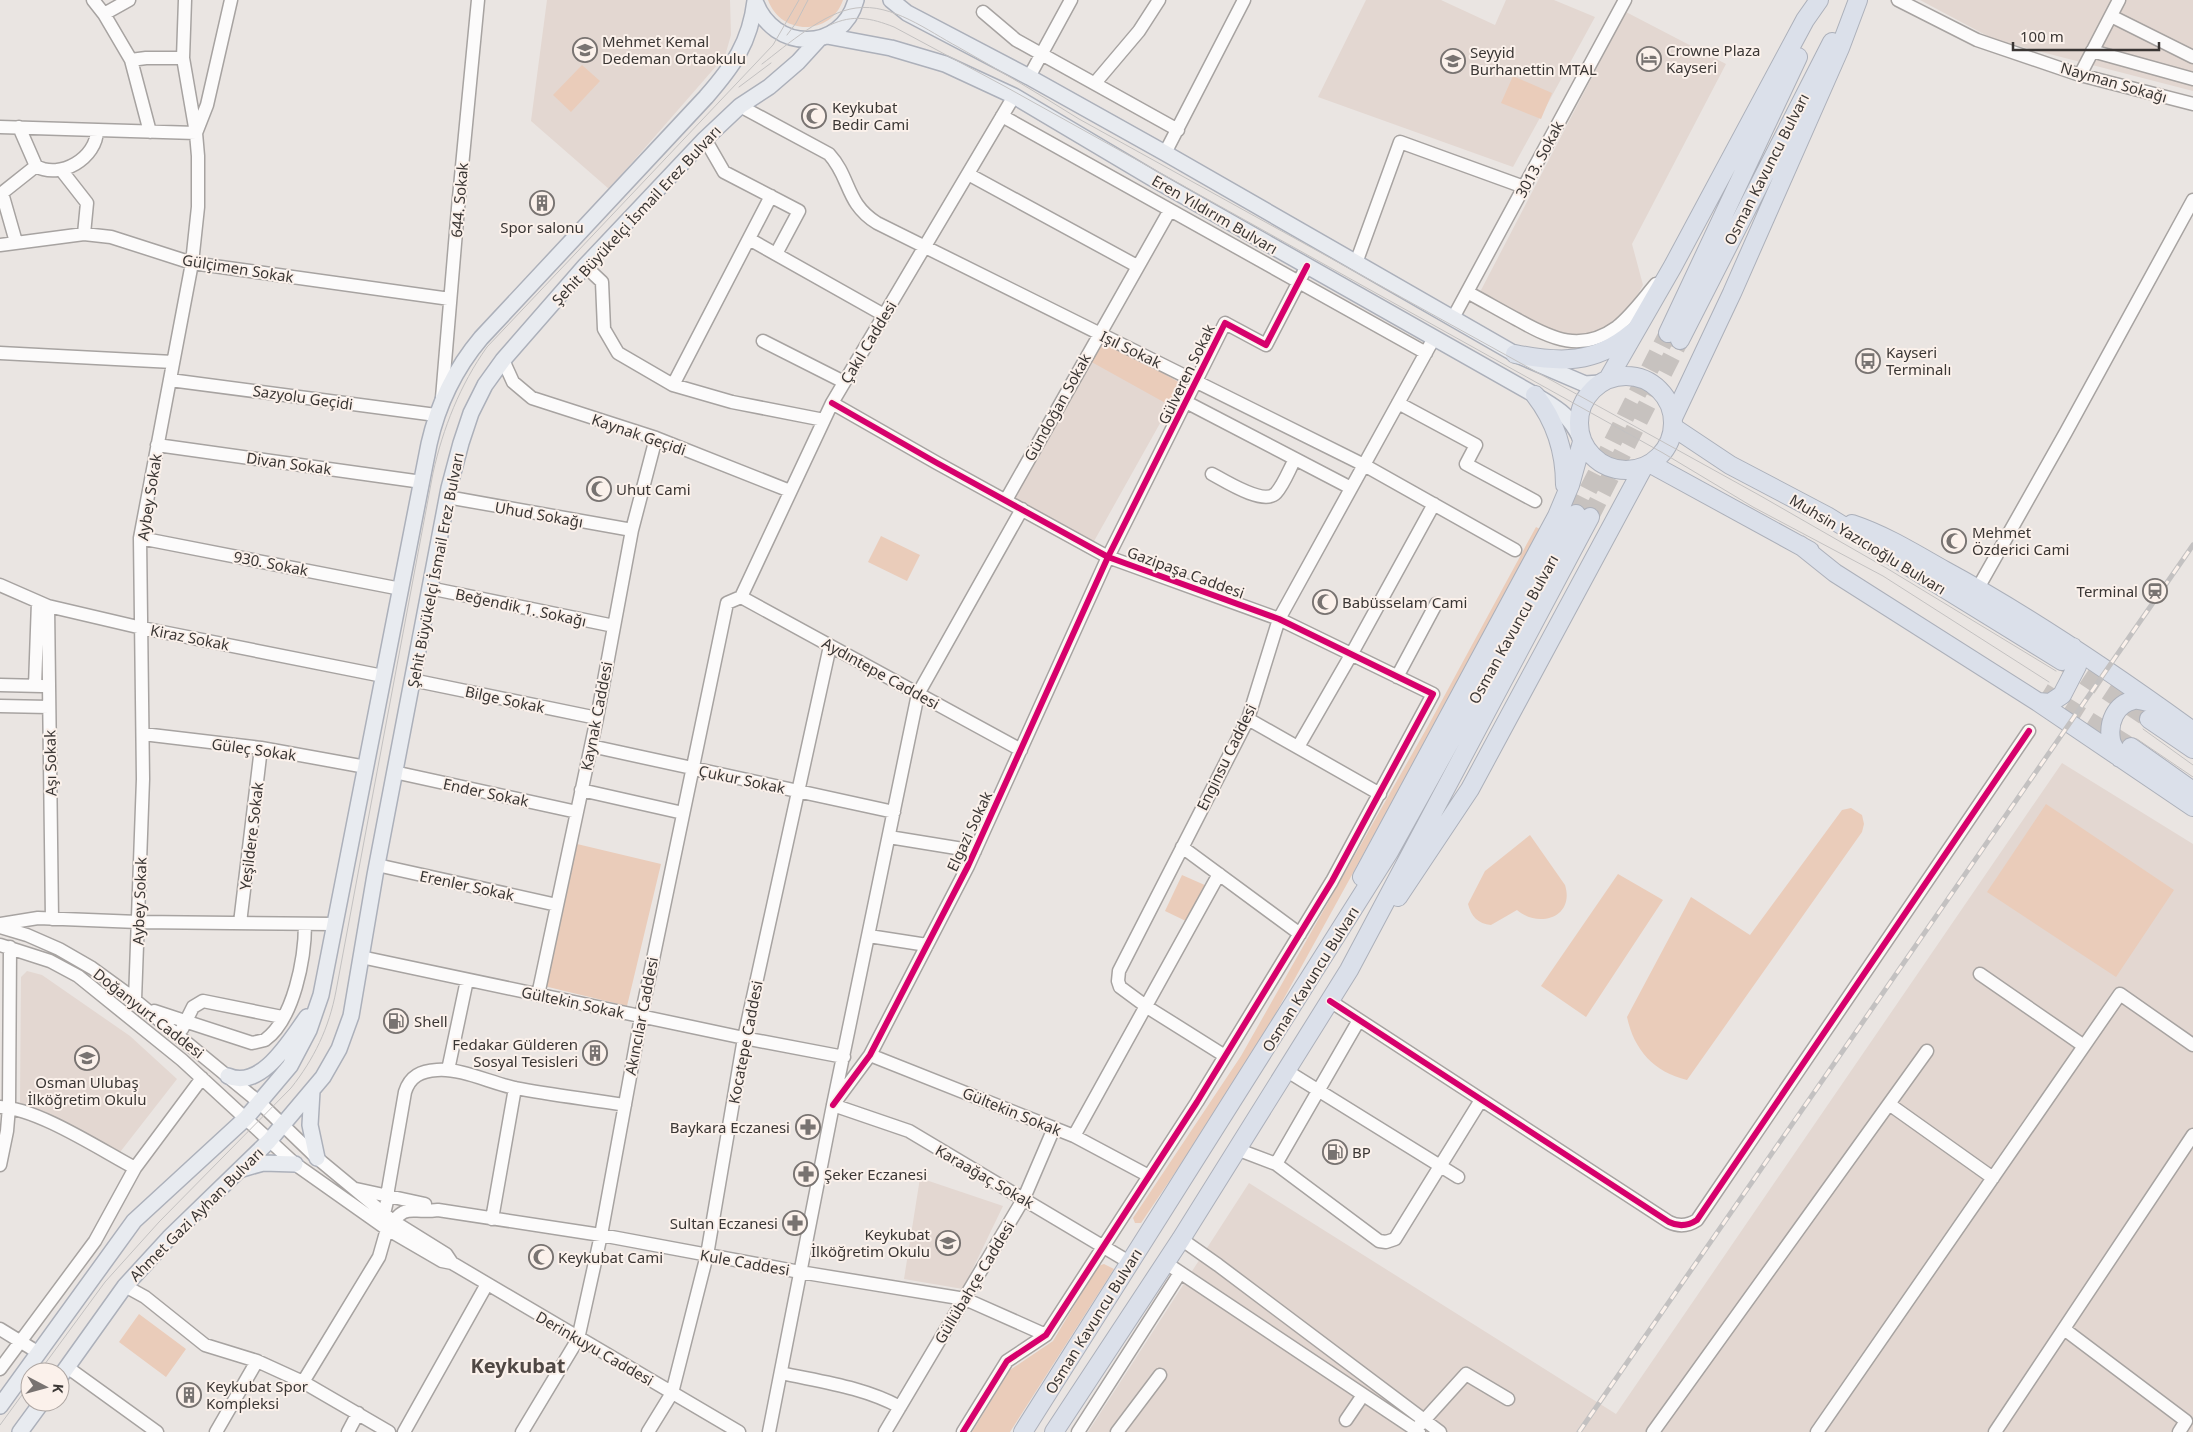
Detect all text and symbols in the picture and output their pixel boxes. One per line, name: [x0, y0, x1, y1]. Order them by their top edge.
scale bar: [2013, 20, 2159, 52]
text: 100 m: [2020, 26, 2064, 46]
place label: Mehmet Kemal Dedeman Ortaokulu: [602, 31, 746, 68]
school or university icon: Mehmet Kemal Dedeman Ortaokulu: [572, 37, 598, 63]
place label: Crowne Plaza Kayseri: [1666, 40, 1760, 77]
place label: Seyyid Burhanettin MTAL: [1470, 42, 1597, 79]
hotel icon: Crowne Plaza Kayseri: [1636, 46, 1662, 72]
school or university icon: Seyyid Burhanettin MTAL: [1440, 48, 1466, 74]
street label: Nayman Sokağı: [2058, 57, 2170, 107]
street label: Osman Kavuncu Bulvarı: [1719, 90, 1813, 248]
place label: Keykubat Bedir Cami: [832, 97, 909, 134]
mosque icon: Keykubat Bedir Cami: [801, 103, 827, 129]
street label: 3013. Sokak: [1510, 117, 1568, 201]
street label: Şehit Büyükelçi İsmail Erez Bulvarı: [547, 121, 725, 309]
street label: 644. Sokak: [446, 162, 472, 238]
street label: Eren Yıldırım Bulvarı: [1148, 170, 1282, 258]
building icon: Spor salonu: [529, 190, 555, 216]
place label: Spor salonu: [500, 217, 584, 237]
street label: Gülçimen Sokak: [181, 249, 295, 287]
street label: Çakıl Caddesi: [835, 297, 901, 387]
street label: Gülveren Sokak: [1153, 320, 1219, 428]
street label: Işıl Sokak: [1097, 326, 1165, 372]
place label: Kayseri Terminalı: [1886, 342, 1951, 379]
bus stop icon: Kayseri Terminalı: [1855, 348, 1881, 374]
street label: Gündoğan Sokak: [1019, 350, 1095, 464]
street label: Sazyolu Geçidi: [252, 380, 354, 414]
street label: Kaynak Geçidi: [589, 409, 689, 459]
street label: Divan Sokak: [245, 447, 333, 479]
street label: Şehit Büyükelçi İsmail Erez Bulvarı: [402, 451, 468, 689]
street label: Aybey Sokak: [132, 452, 166, 542]
mosque icon: Uhut Cami: [586, 476, 612, 502]
place label: Uhut Cami: [616, 479, 691, 499]
street label: Muhsin Yazıcıoğlu Bulvarı: [1786, 489, 1950, 599]
street label: Uhud Sokağı: [493, 496, 585, 532]
place label: Mehmet Özderici Cami: [1972, 522, 2069, 559]
mosque icon: Mehmet Özderici Cami: [1941, 528, 1967, 554]
street label: Gazipaşa Caddesi: [1125, 542, 1247, 602]
street label: 930. Sokak: [232, 546, 310, 580]
street label: Osman Kavuncu Bulvarı: [1464, 551, 1562, 707]
station icon: Terminal: [2142, 578, 2168, 604]
place label: Terminal: [2077, 581, 2138, 601]
street label: Beğendik 1. Sokağı: [454, 583, 588, 631]
mosque icon: Babüsselam Cami: [1312, 589, 1338, 615]
place label: Babüsselam Cami: [1342, 592, 1468, 612]
street label: Kiraz Sokak: [149, 620, 231, 654]
street label: Aydıntepe Caddesi: [819, 633, 943, 713]
street label: Kaynak Caddesi: [576, 660, 616, 772]
street label: Bilge Sokak: [463, 681, 547, 717]
street label: Enginsu Caddesi: [1192, 700, 1260, 814]
street label: Aşı Sokak: [39, 730, 61, 796]
street label: Güleç Sokak: [210, 733, 298, 765]
street label: Çukur Sokak: [697, 760, 787, 798]
street label: Ender Sokak: [441, 773, 531, 811]
street label: Yeşildere Sokak: [234, 781, 268, 891]
street label: Elgazi Sokak: [942, 788, 996, 874]
street label: Aybey Sokak: [127, 857, 151, 945]
street label: Erenler Sokak: [418, 865, 516, 905]
street label: Osman Kavuncu Bulvarı: [1257, 903, 1363, 1055]
street label: Akıncılar Caddesi: [620, 955, 662, 1077]
street label: Doğanyurt Caddesi: [90, 963, 208, 1063]
street label: Kocatepe Caddesi: [723, 979, 767, 1105]
street label: Gültekin Sokak: [520, 981, 626, 1023]
fuel station icon: Shell: [383, 1008, 409, 1034]
place label: Shell: [414, 1011, 448, 1031]
place label: Fedakar Gülderen Sosyal Tesisleri: [452, 1034, 578, 1071]
building icon: Fedakar Gülderen Sosyal Tesisleri: [582, 1040, 608, 1066]
school or university icon: Osman Ulubaş İlköğretim Okulu: [74, 1045, 100, 1071]
place label: Osman Ulubaş İlköğretim Okulu: [28, 1072, 146, 1109]
street label: Gültekin Sokak: [960, 1082, 1064, 1140]
pharmacy icon: Baykara Eczanesi: [795, 1114, 821, 1140]
place label: Baykara Eczanesi: [670, 1117, 790, 1137]
fuel station icon: BP: [1322, 1139, 1348, 1165]
street label: Karaağaç Sokak: [932, 1140, 1038, 1212]
place label: BP: [1352, 1142, 1371, 1162]
street label: Ahmet Gazi Ayhan Bulvarı: [125, 1143, 267, 1285]
pharmacy icon: Şeker Eczanesi: [793, 1161, 819, 1187]
place label: Şeker Eczanesi: [824, 1164, 927, 1184]
pharmacy icon: Sultan Eczanesi: [782, 1210, 808, 1236]
place label: Sultan Eczanesi: [670, 1213, 778, 1233]
street label: Güllübahçe Caddesi: [929, 1217, 1019, 1347]
place label: Keykubat İlköğretim Okulu: [811, 1224, 931, 1261]
school or university icon: Keykubat İlköğretim Okulu: [935, 1230, 961, 1256]
mosque icon: Keykubat Cami: [528, 1244, 554, 1270]
street label: Kule Caddesi: [699, 1244, 791, 1280]
street label: Osman Kavuncu Bulvarı: [1040, 1245, 1146, 1397]
place label: Keykubat Cami: [558, 1247, 663, 1267]
street label: Derinkuyu Caddesi: [533, 1306, 657, 1390]
district label: Keykubat: [471, 1352, 566, 1379]
north arrow: [20, 1362, 70, 1412]
place label: Keykubat Spor Kompleksi: [206, 1376, 308, 1413]
building icon: Keykubat Spor Kompleksi: [176, 1382, 202, 1408]
text: K: [48, 1383, 68, 1395]

